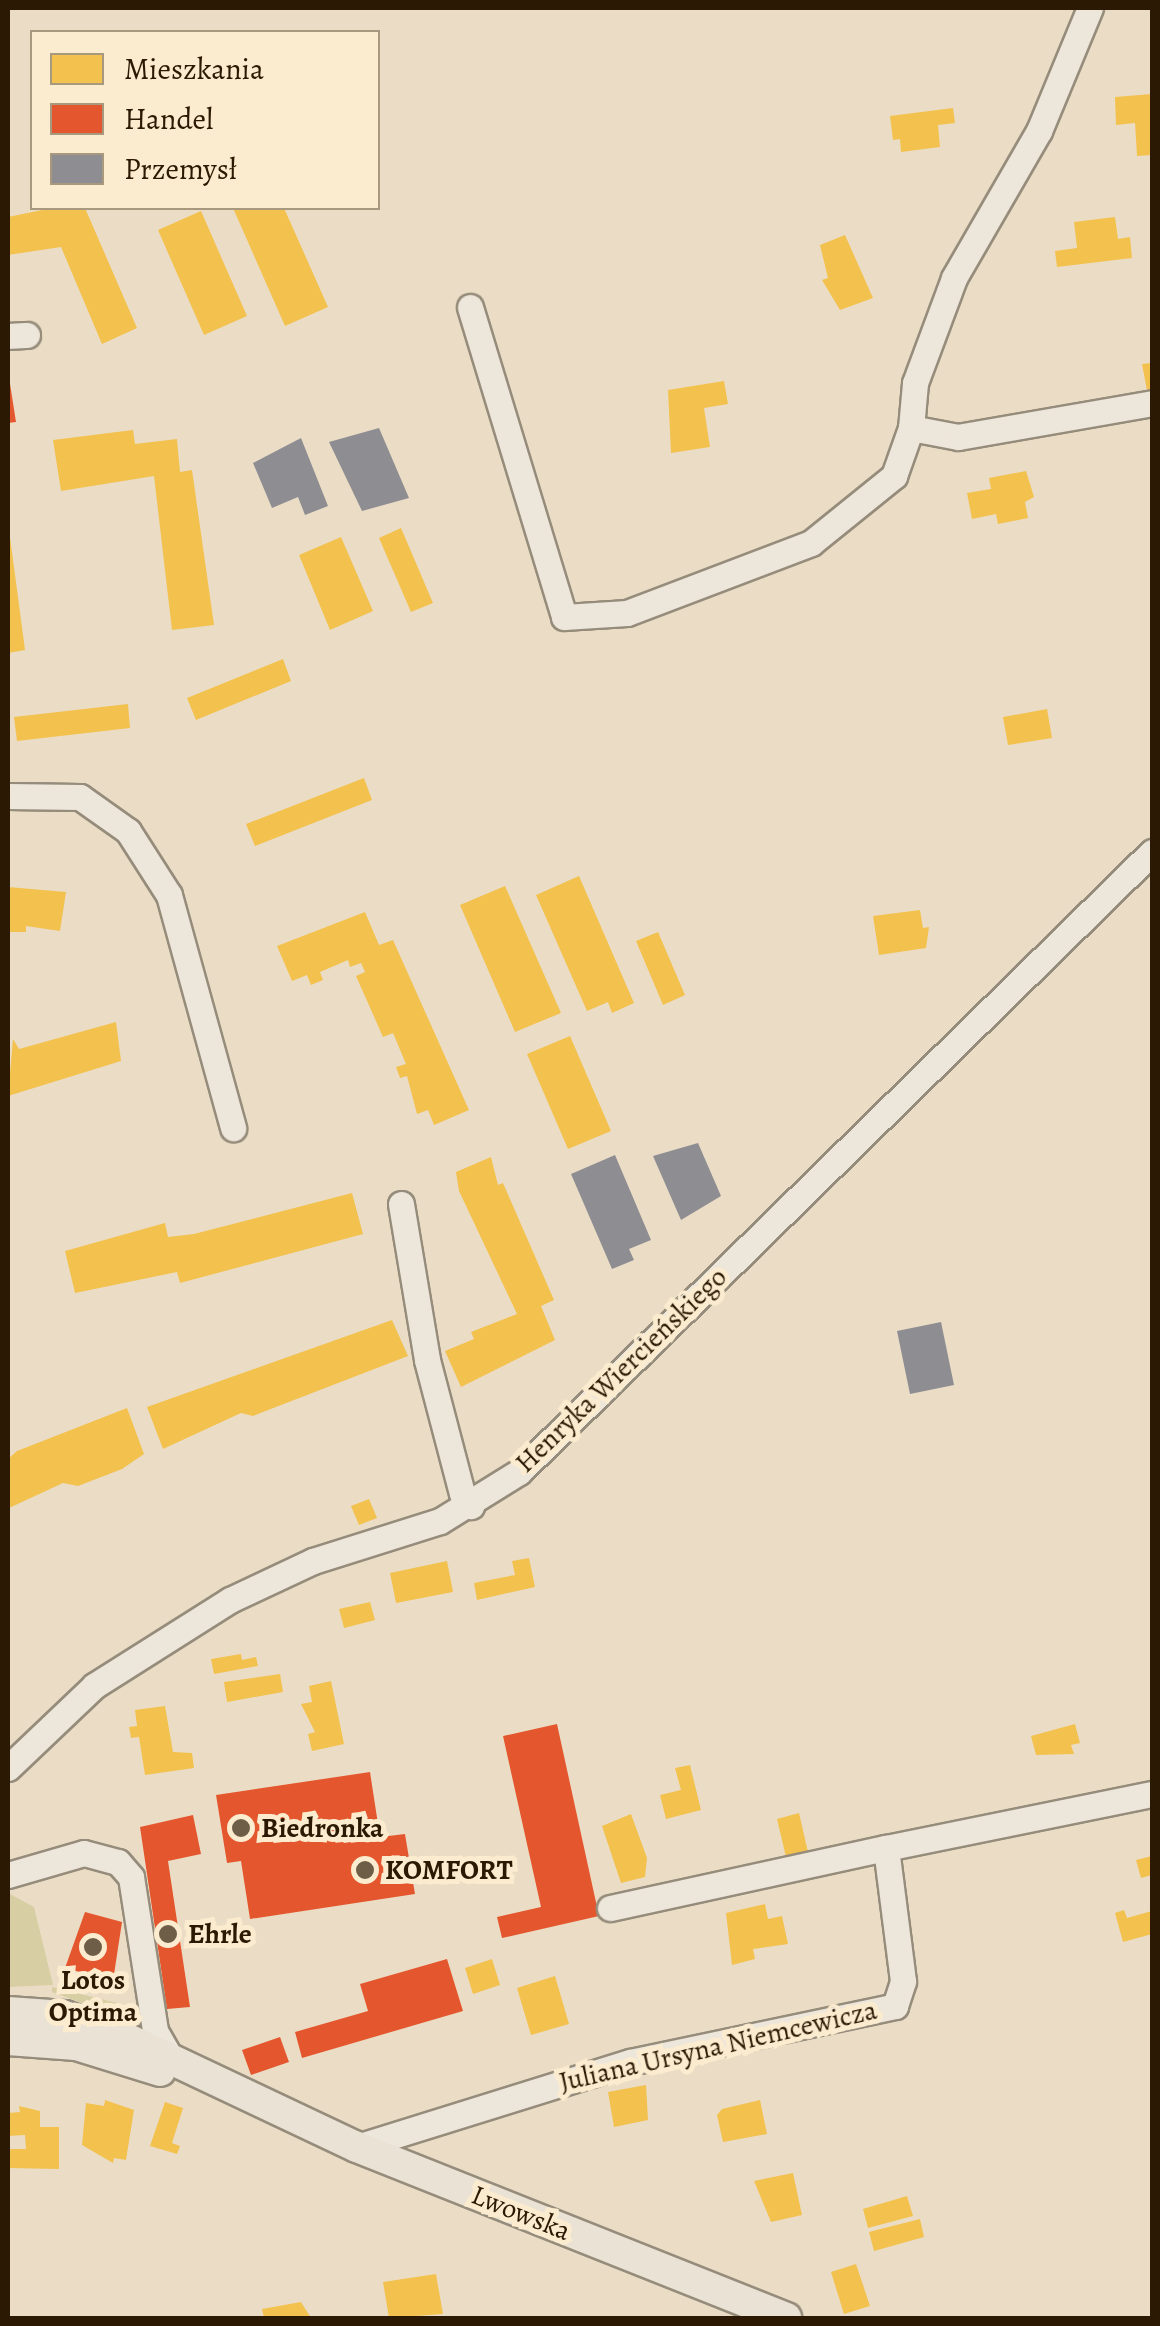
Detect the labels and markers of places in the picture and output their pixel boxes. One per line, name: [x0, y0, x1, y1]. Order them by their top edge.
place label: Biedronka: [261, 1811, 384, 1845]
marker: Biedronka: [230, 1817, 252, 1839]
place label: KOMFORT: [385, 1853, 513, 1887]
marker: KOMFORT: [354, 1859, 376, 1881]
place label: Ehrle: [188, 1917, 252, 1951]
marker: Ehrle: [157, 1923, 179, 1945]
marker: Lotos Optima: [82, 1936, 104, 1958]
place label: Lotos Optima: [49, 1963, 137, 2029]

